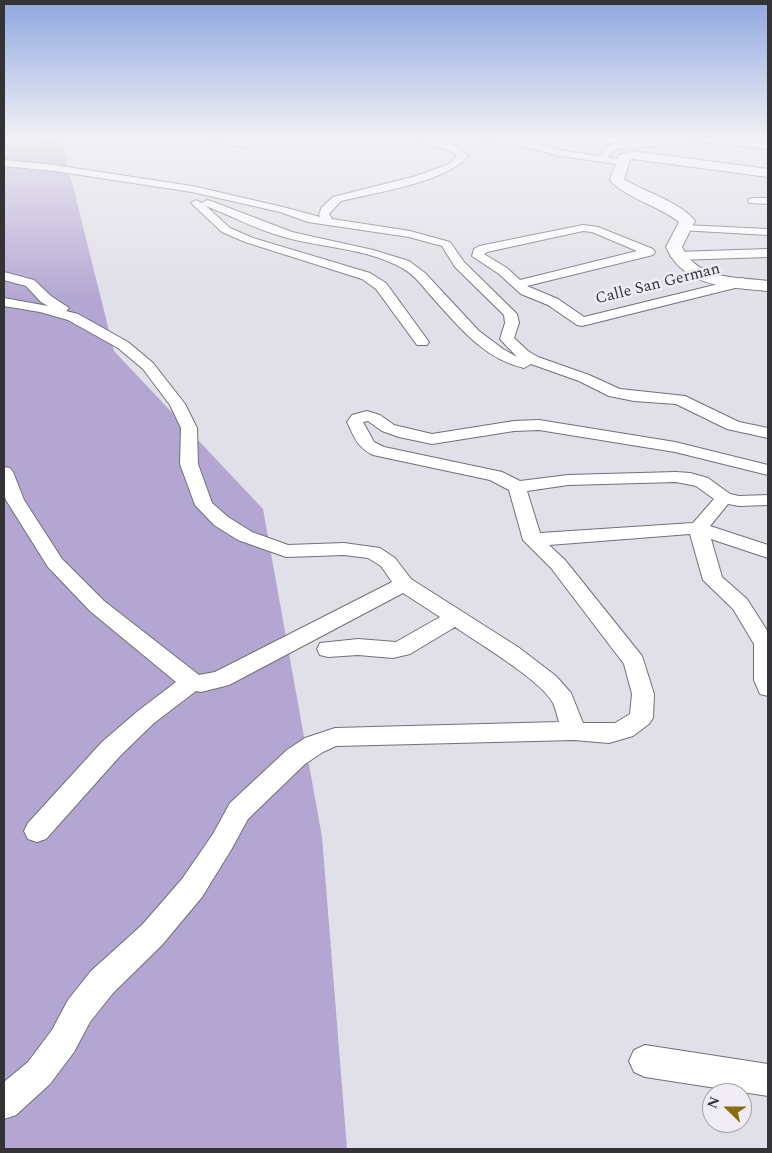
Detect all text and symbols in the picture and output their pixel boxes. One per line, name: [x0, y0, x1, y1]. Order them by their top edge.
street label: Calle San German: [594, 260, 722, 310]
north arrow: [702, 1083, 752, 1133]
text: N: [702, 1093, 725, 1112]

